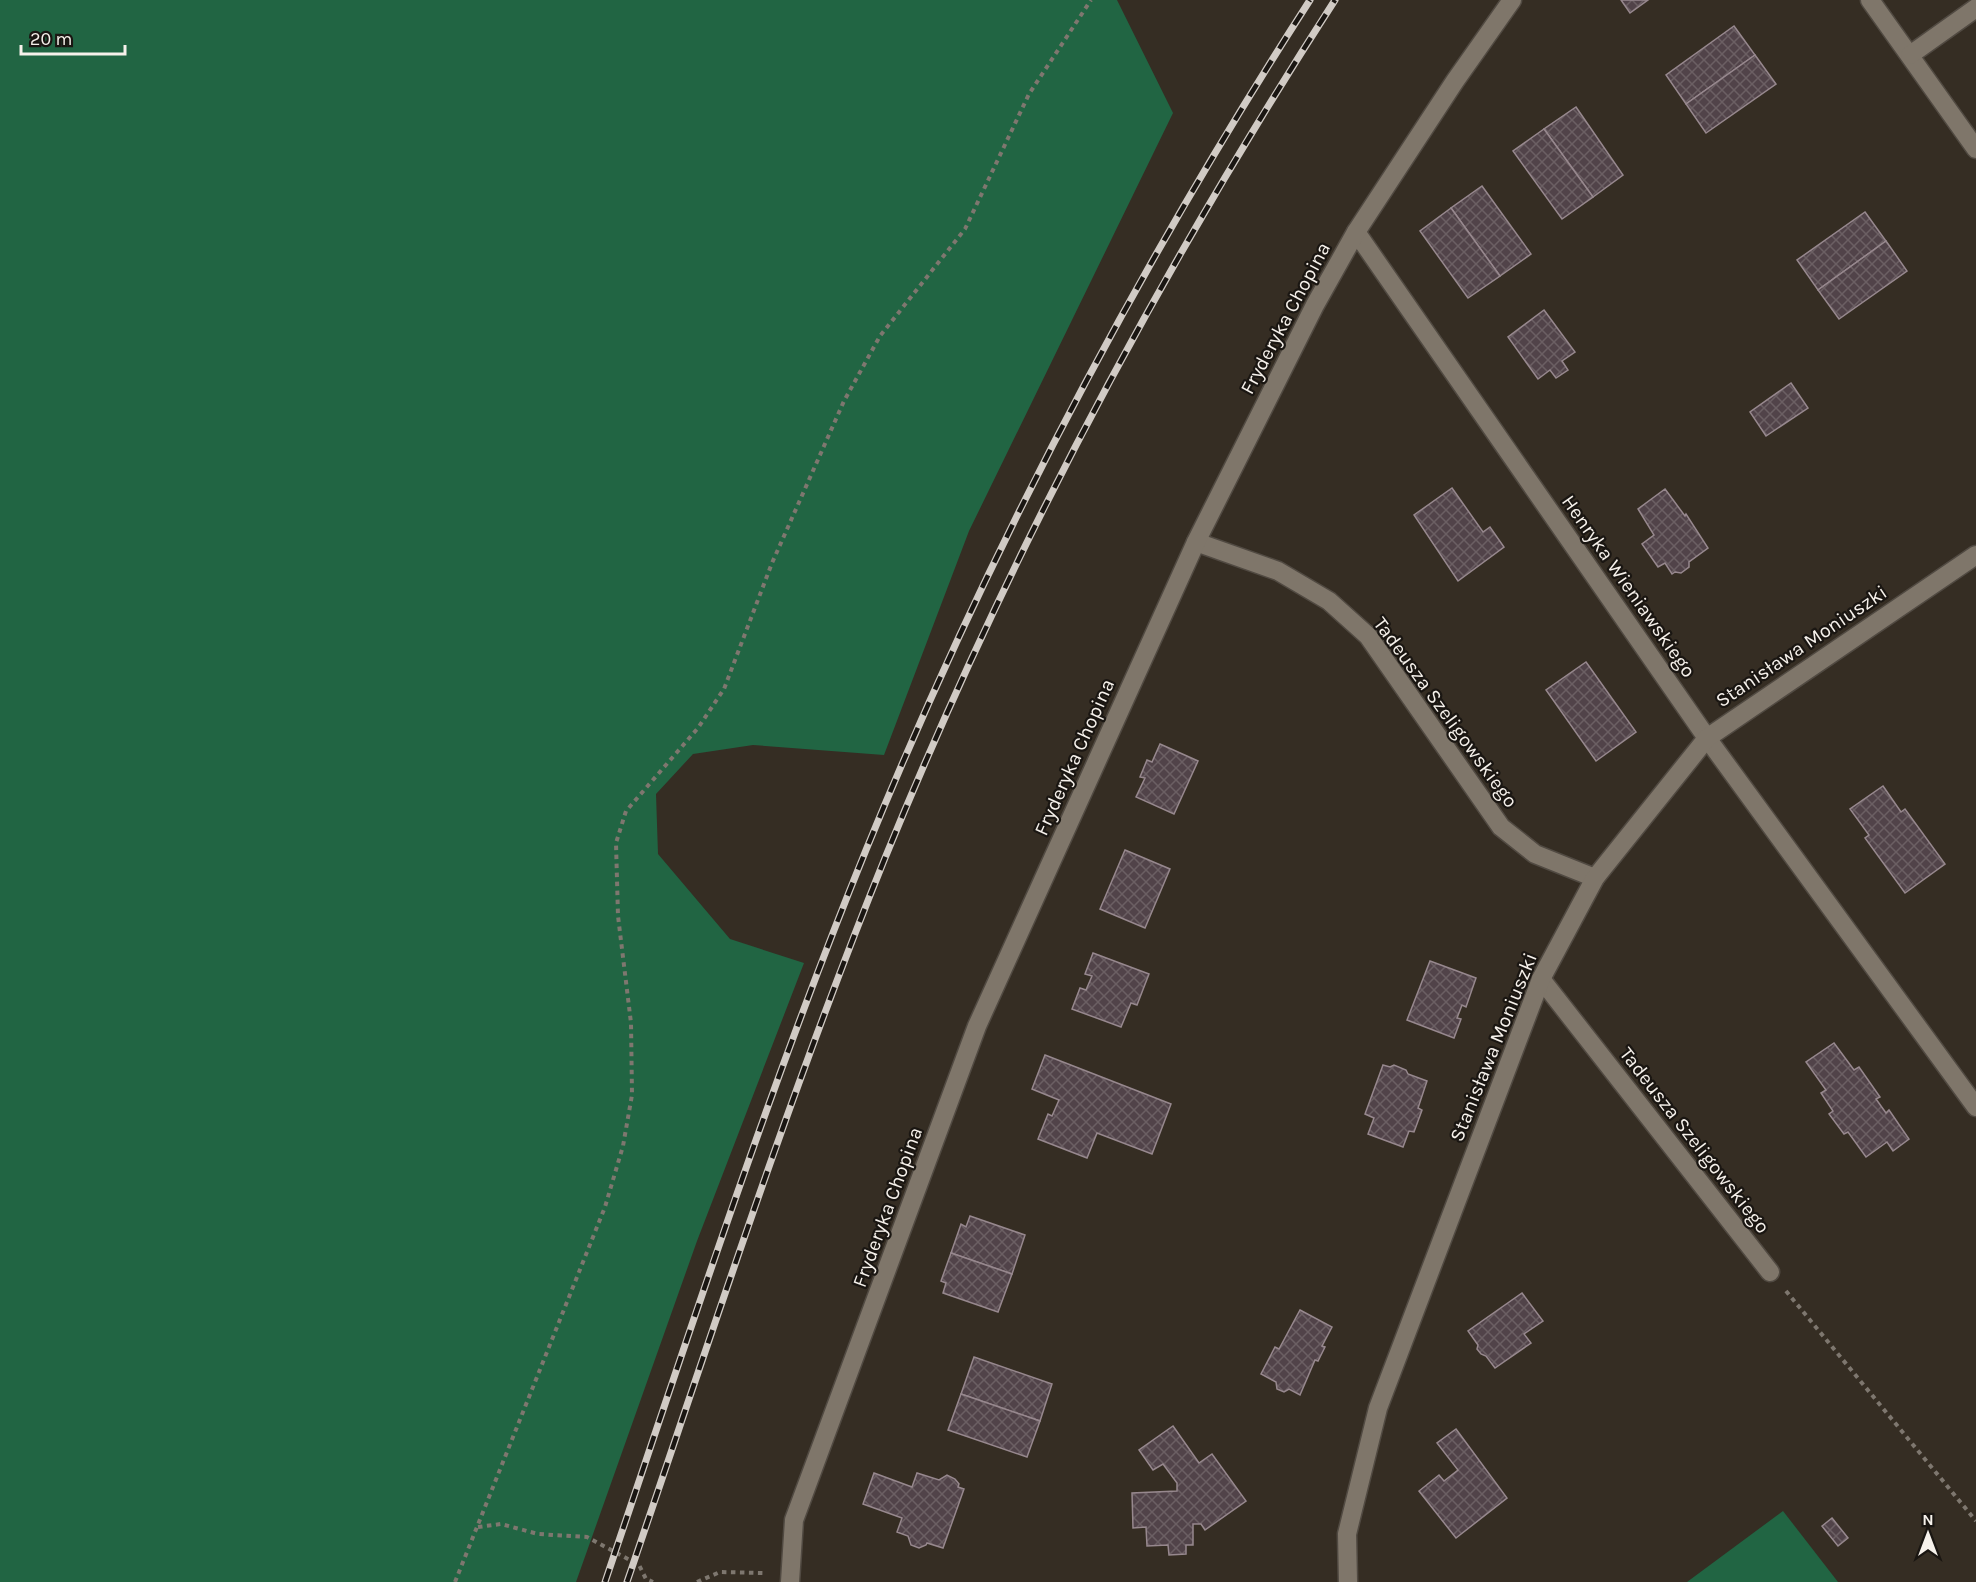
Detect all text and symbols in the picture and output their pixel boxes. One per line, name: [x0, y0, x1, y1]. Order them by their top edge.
scale bar: [21, 18, 124, 56]
text: 20 m: [30, 28, 72, 50]
street label: Fryderyka Chopina: [1236, 238, 1335, 398]
street label: Henryka Wieniawskiego: [1557, 491, 1700, 682]
street label: Stanisława Moniuszki: [1711, 581, 1891, 712]
street label: Tadeusza Szeligowskiego: [1369, 613, 1522, 812]
street label: Fryderyka Chopina: [1030, 675, 1119, 839]
street label: Stanisława Moniuszki: [1445, 950, 1542, 1145]
street label: Tadeusza Szeligowskiego: [1615, 1043, 1774, 1238]
street label: Fryderyka Chopina: [848, 1124, 927, 1290]
north arrow: [1898, 1504, 1958, 1564]
text: N: [1922, 1510, 1934, 1529]

